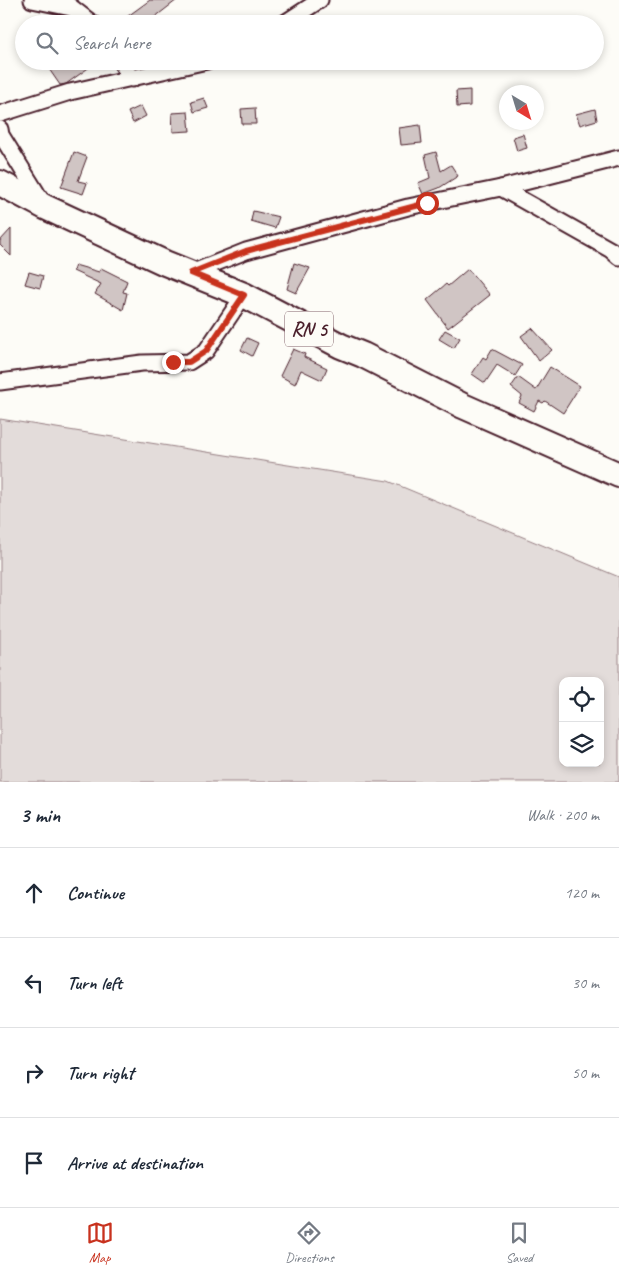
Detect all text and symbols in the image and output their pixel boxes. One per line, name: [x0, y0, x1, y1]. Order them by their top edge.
search box: [15, 15, 604, 70]
icon: search: [33, 29, 61, 57]
text: Search here: [73, 31, 150, 55]
north arrow: [499, 85, 544, 130]
route start: [416, 192, 439, 215]
road number: RN 5: [285, 312, 333, 346]
route end: [162, 351, 185, 374]
map controls: [559, 677, 604, 767]
button: locate: [559, 677, 604, 722]
button: layers: [559, 722, 604, 767]
text: 3 min: [20, 802, 60, 828]
text: Walk · 200 m: [527, 805, 599, 825]
icon: ahead: [20, 879, 48, 907]
text: Continue: [67, 881, 124, 905]
text: 120 m: [565, 883, 599, 903]
icon: left: [20, 969, 48, 997]
text: Turn left: [67, 971, 122, 995]
text: 30 m: [572, 973, 599, 993]
icon: right: [20, 1059, 48, 1087]
text: Turn right: [67, 1061, 134, 1085]
text: 50 m: [572, 1063, 599, 1083]
icon: arrive: [20, 1149, 48, 1177]
text: Arrive at destination: [67, 1151, 203, 1175]
tab: Map: [86, 1219, 114, 1266]
tab: Directions: [285, 1219, 334, 1266]
tab: Saved: [505, 1219, 533, 1266]

